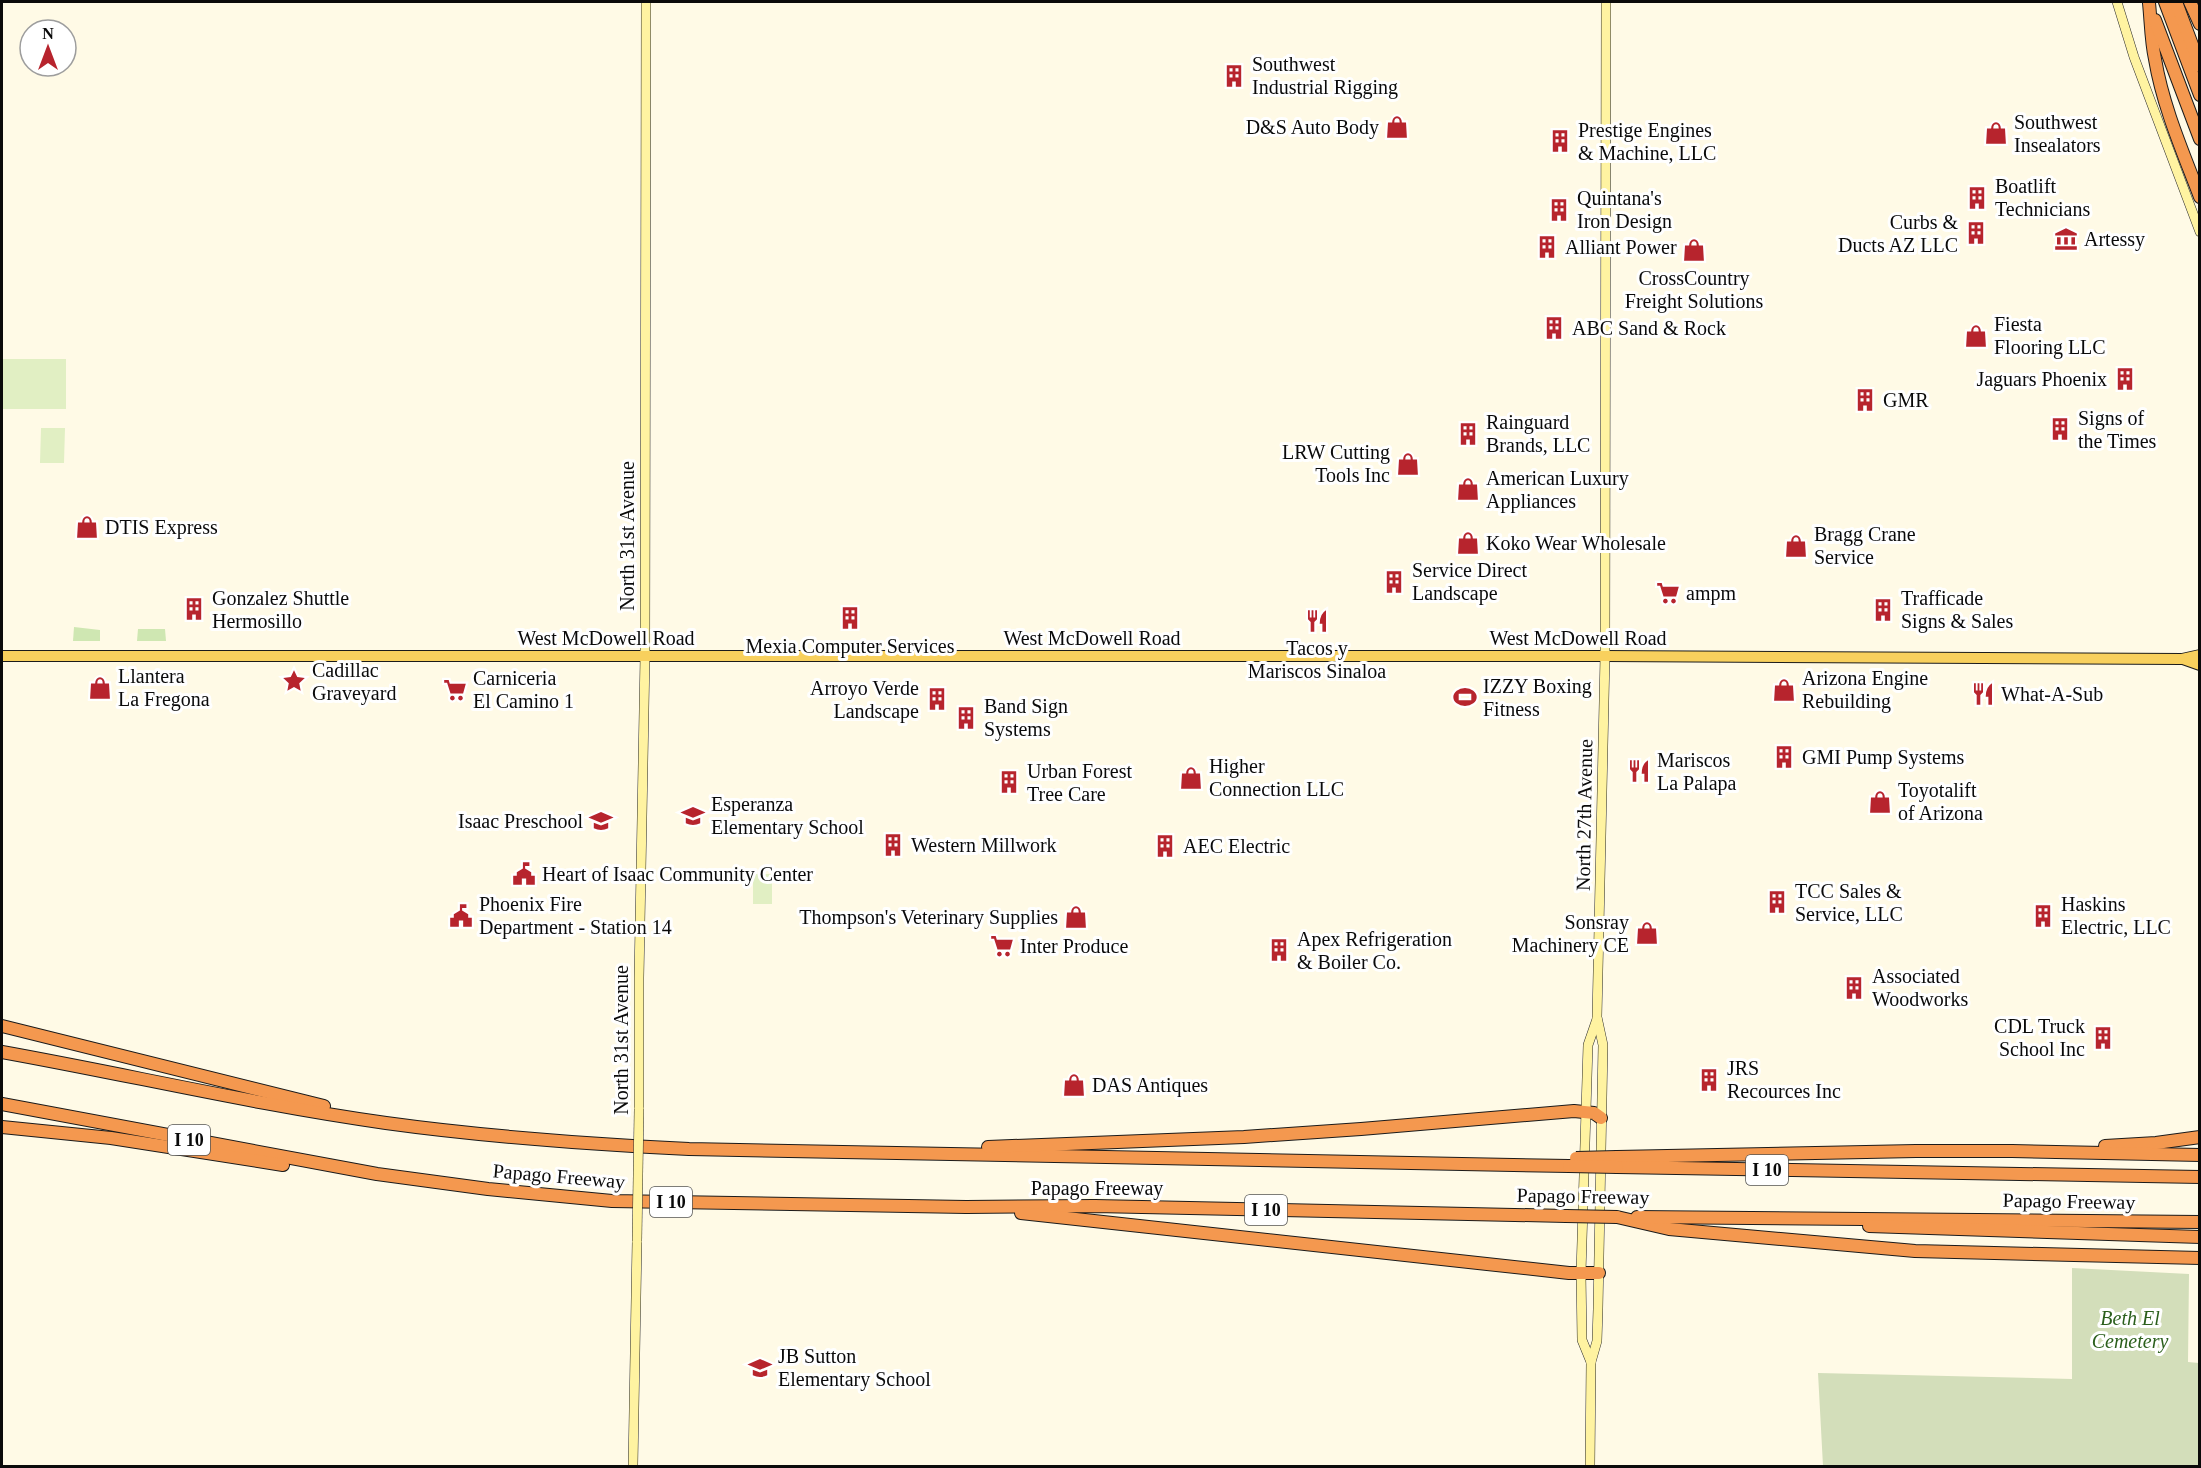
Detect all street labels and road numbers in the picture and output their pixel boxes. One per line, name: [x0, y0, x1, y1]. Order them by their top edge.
street label: North 31st Avenue: [616, 461, 638, 611]
street label: West McDowell Road: [517, 627, 695, 649]
street label: West McDowell Road: [1003, 627, 1181, 649]
street label: West McDowell Road: [1489, 627, 1667, 649]
street label: North 27th Avenue: [1572, 739, 1596, 891]
street label: North 31st Avenue: [610, 965, 632, 1115]
road number: I 10: [168, 1125, 210, 1155]
road number: I 10: [1746, 1155, 1788, 1185]
street label: Papago Freeway: [492, 1159, 626, 1194]
street label: Papago Freeway: [1031, 1177, 1163, 1200]
street label: Papago Freeway: [1516, 1184, 1650, 1209]
road number: I 10: [650, 1187, 692, 1217]
street label: Papago Freeway: [2002, 1189, 2136, 1214]
road number: I 10: [1245, 1195, 1287, 1225]

